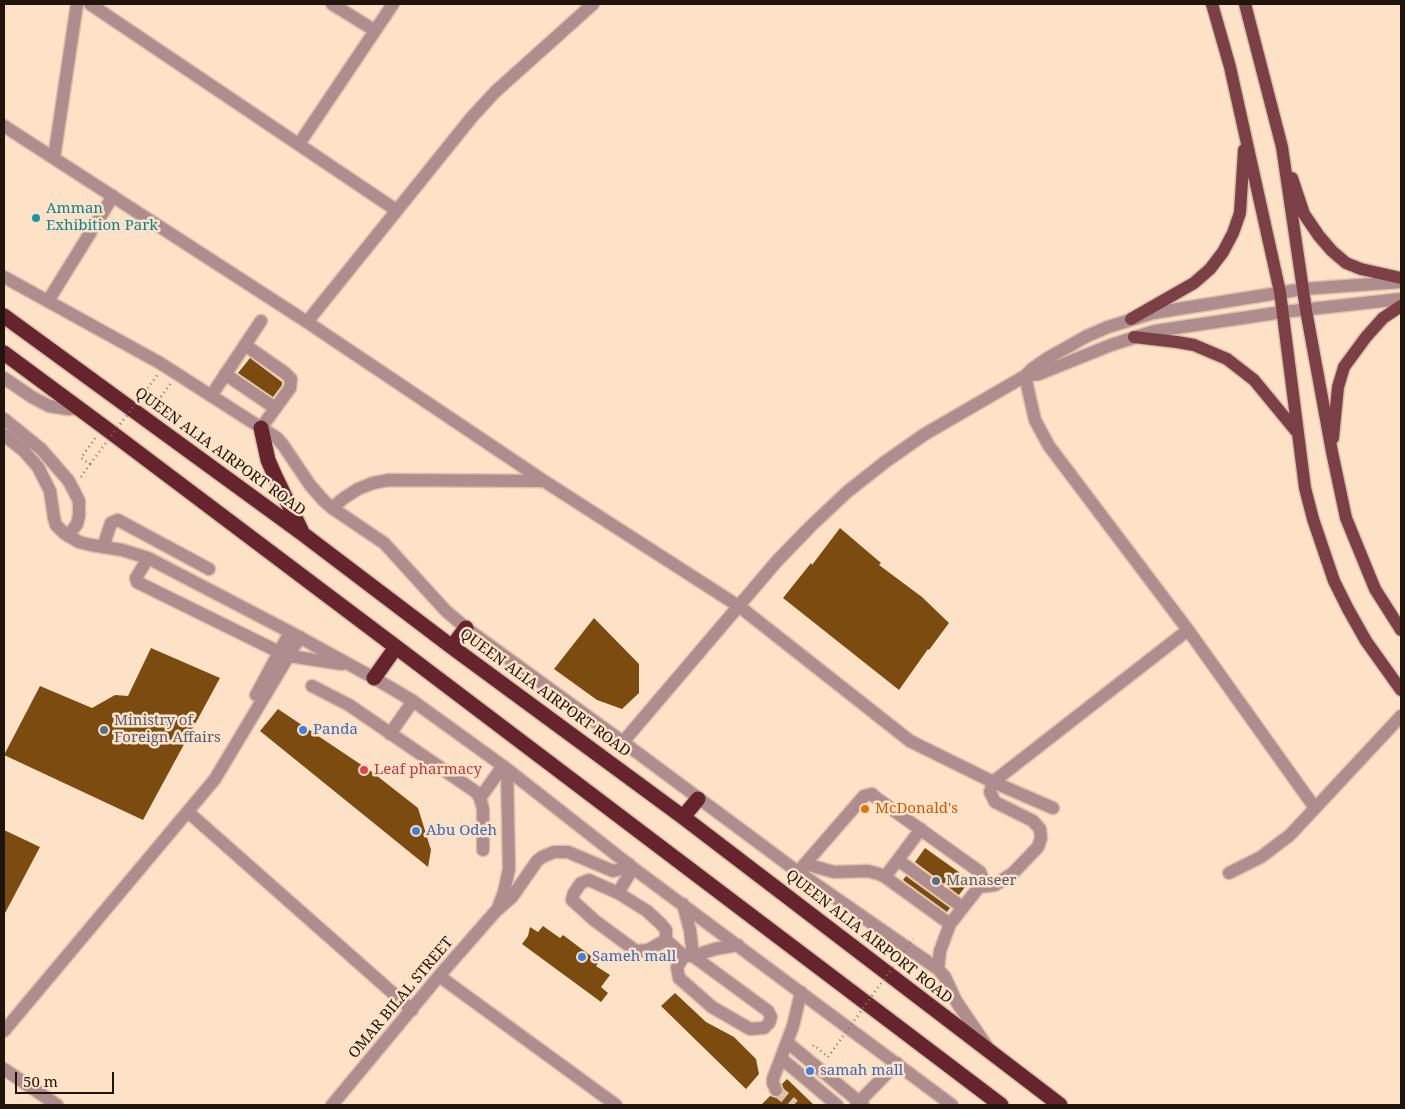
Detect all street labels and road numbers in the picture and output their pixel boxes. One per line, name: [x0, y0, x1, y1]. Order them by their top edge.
street label: QUEEN ALIA AIRPORT ROAD: [131, 384, 309, 520]
street label: QUEEN ALIA AIRPORT ROAD: [456, 625, 634, 761]
street label: QUEEN ALIA AIRPORT ROAD: [782, 866, 956, 1008]
street label: OMAR BILAL STREET: [345, 934, 457, 1062]

